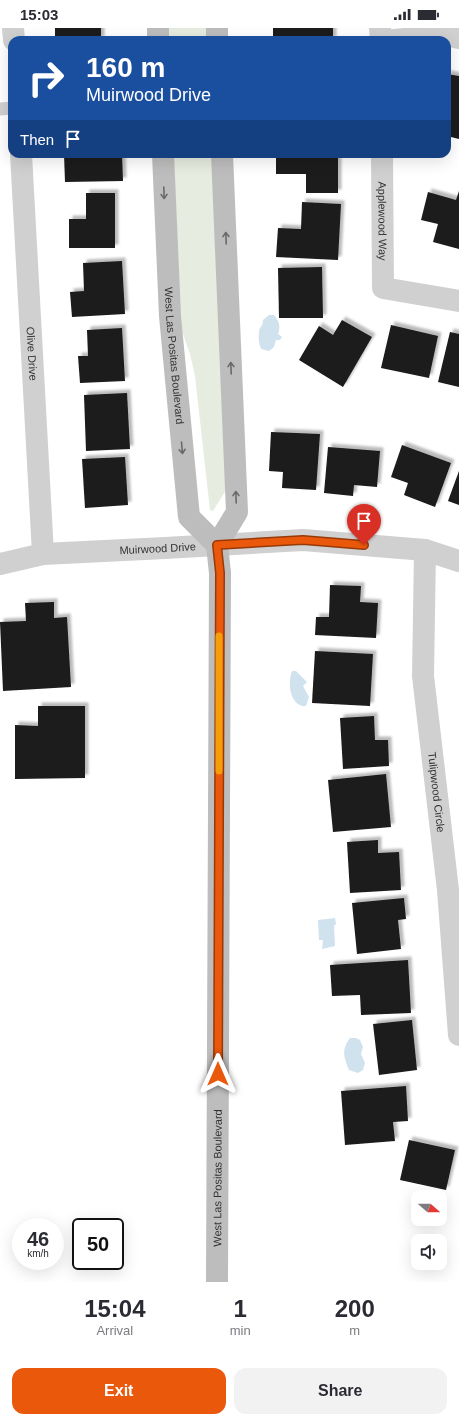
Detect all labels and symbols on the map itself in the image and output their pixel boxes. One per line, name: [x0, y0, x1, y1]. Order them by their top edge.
street label: Applewood Way: [376, 181, 389, 261]
one-way arrow: [161, 186, 168, 199]
one-way arrow: [222, 232, 229, 245]
street label: West Las Positas Boulevard: [163, 287, 186, 425]
street label: Olive Drive: [25, 326, 39, 381]
one-way arrow: [227, 362, 235, 375]
one-way arrow: [179, 441, 186, 454]
one-way arrow: [232, 491, 240, 504]
pin: [347, 504, 381, 545]
street label: Muirwood Drive: [119, 540, 196, 556]
street label: Tulipwood Circle: [426, 751, 447, 833]
position arrow: [197, 1053, 239, 1095]
street label: West Las Positas Boulevard: [211, 1109, 224, 1247]
north arrow: [411, 1190, 447, 1226]
speed limit sign: 50: [72, 1218, 124, 1270]

